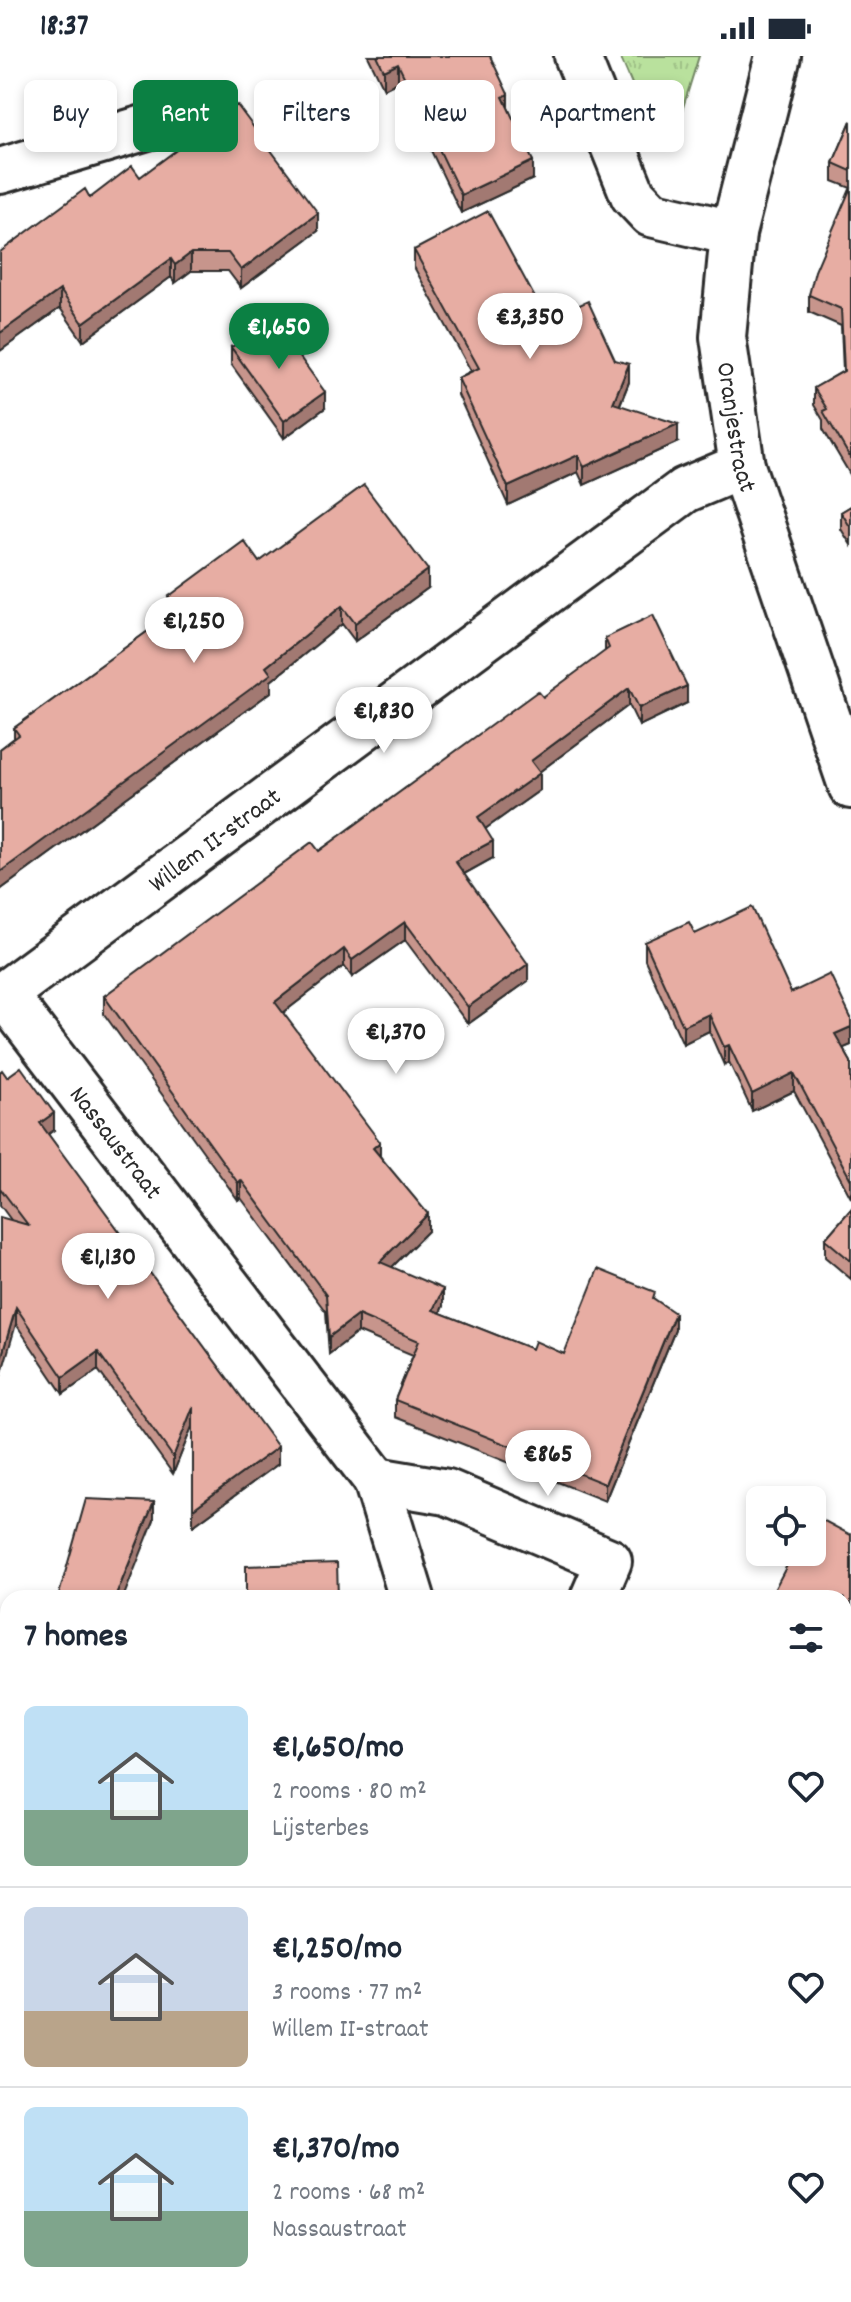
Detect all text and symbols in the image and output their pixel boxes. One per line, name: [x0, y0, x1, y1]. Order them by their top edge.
text: 18:37: [40, 7, 88, 50]
chip: Buy: [24, 80, 117, 152]
chip: Rent: [133, 80, 238, 152]
chip: Filters: [254, 80, 379, 152]
chip: New: [395, 80, 495, 152]
chip: Apartment: [511, 80, 684, 152]
pin: €3,350: [465, 293, 595, 361]
text: €3,350: [496, 300, 564, 337]
pin: €1,650: [214, 303, 344, 371]
text: €1,650: [247, 310, 311, 347]
street label: Oranjestraat: [705, 360, 765, 498]
pin: €1,250: [129, 597, 259, 665]
text: €1,250: [163, 604, 225, 641]
pin: €1,830: [319, 687, 449, 755]
text: €1,830: [353, 694, 415, 731]
street label: Willem II-straat: [142, 780, 290, 903]
pin: €1,370: [331, 1008, 461, 1076]
text: €1,370: [366, 1015, 426, 1052]
street label: Nassaustraat: [59, 1079, 170, 1209]
pin: €1,130: [43, 1233, 173, 1301]
text: €1,130: [80, 1240, 136, 1277]
pin: €865: [501, 1430, 595, 1498]
text: €865: [523, 1437, 573, 1474]
map controls: [746, 1486, 826, 1566]
button: locate: [746, 1486, 826, 1566]
text: 7 homes: [24, 1614, 128, 1663]
icon: filters: [784, 1616, 828, 1660]
text: €1,650/mo: [272, 1725, 404, 1774]
icon: home: [88, 1738, 184, 1834]
icon: heart: [784, 1764, 828, 1808]
text: 2 rooms · 80 m²: [272, 1774, 427, 1811]
text: Lijsterbes: [272, 1811, 369, 1848]
text: €1,250/mo: [272, 1926, 402, 1975]
icon: home: [88, 1939, 184, 2035]
icon: heart: [784, 1965, 828, 2009]
text: 3 rooms · 77 m²: [272, 1975, 422, 2012]
text: Willem II-straat: [272, 2012, 429, 2049]
text: €1,370/mo: [272, 2126, 400, 2175]
icon: home: [88, 2139, 184, 2235]
icon: heart: [784, 2165, 828, 2209]
text: 2 rooms · 68 m²: [272, 2175, 425, 2212]
text: Nassaustraat: [272, 2212, 407, 2249]

